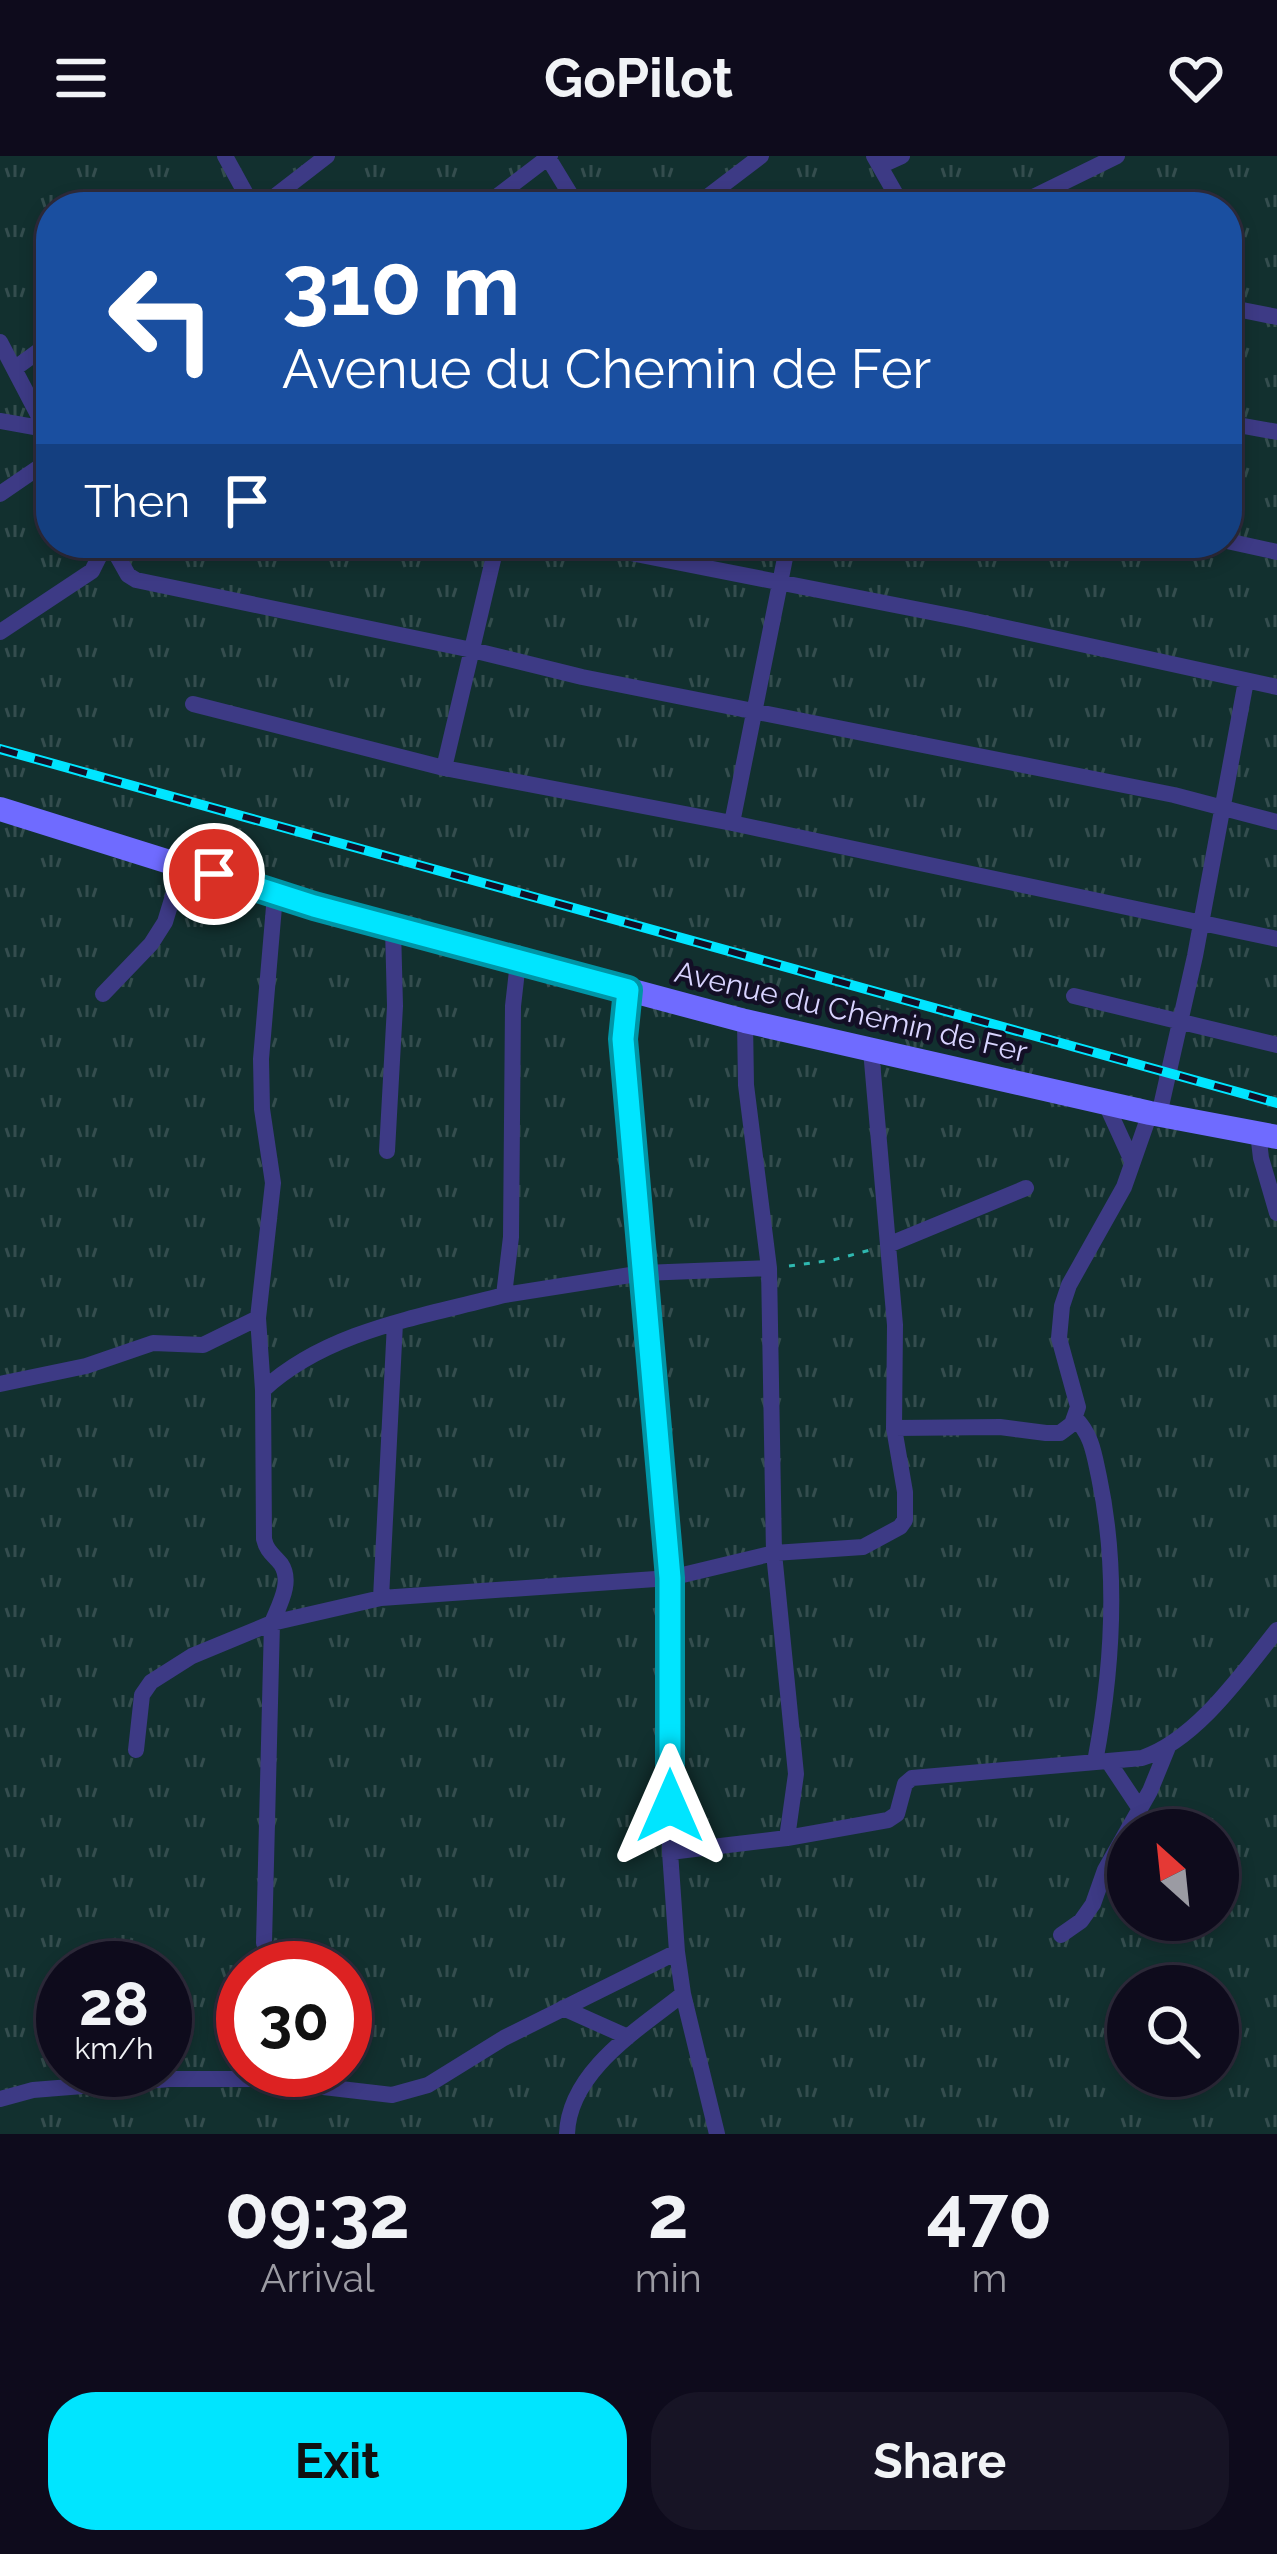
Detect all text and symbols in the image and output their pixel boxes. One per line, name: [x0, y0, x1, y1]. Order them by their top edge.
icon: menu: [48, 45, 114, 111]
icon: heart: [1163, 45, 1229, 111]
text: GoPilot: [544, 46, 733, 110]
text: 310 m: [282, 236, 520, 335]
icon: left: [84, 240, 240, 396]
text: Avenue du Chemin de Fer: [282, 337, 931, 401]
icon: arrive: [214, 468, 280, 534]
text: Then: [84, 475, 190, 528]
pin: [163, 823, 265, 925]
icon: arrive: [181, 841, 247, 907]
street label: Avenue du Chemin de Fer: [671, 954, 1031, 1069]
position arrow: [607, 1743, 733, 1869]
north arrow: [1107, 1809, 1239, 1941]
map controls: [1107, 1809, 1239, 2097]
speed limit sign: 30: [216, 1941, 372, 2097]
button: search: [1107, 1965, 1239, 2097]
text: 28: [79, 1969, 149, 2039]
text: km/h: [74, 2031, 154, 2066]
text: 09:32: [225, 2170, 410, 2255]
text: 2: [648, 2170, 689, 2255]
text: 470: [927, 2170, 1052, 2255]
text: Arrival: [260, 2255, 375, 2301]
text: min: [635, 2255, 702, 2301]
text: m: [971, 2255, 1007, 2301]
button: Exit: [48, 2392, 627, 2530]
button: Share: [651, 2392, 1229, 2530]

